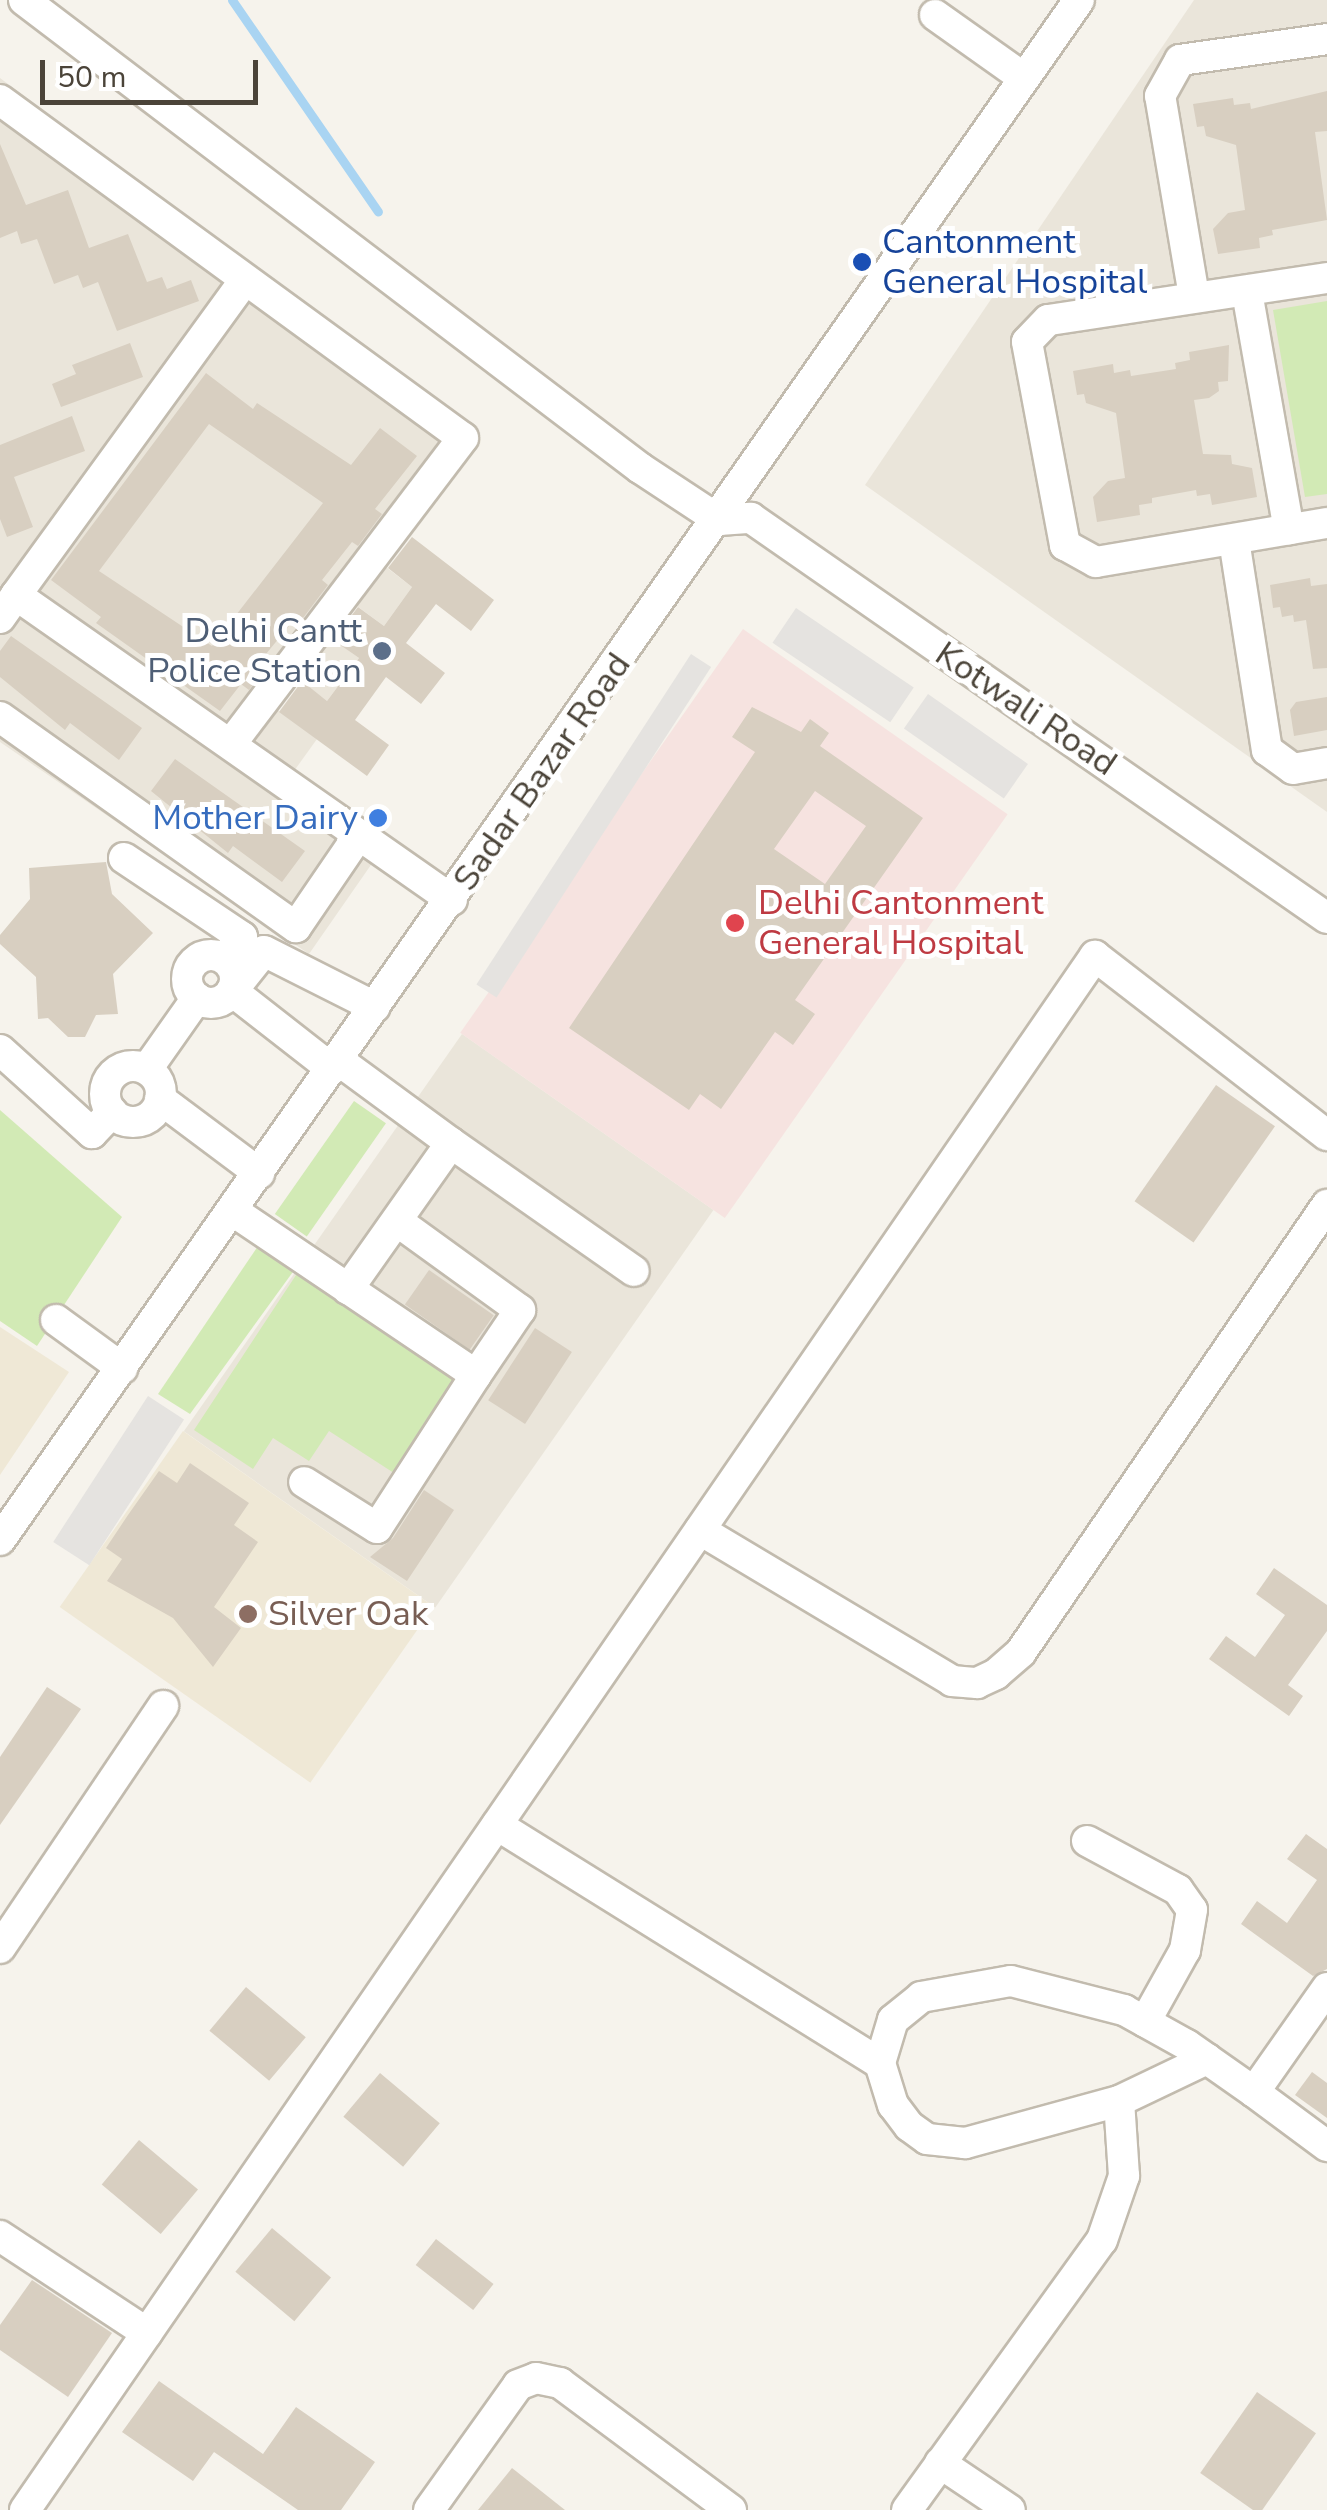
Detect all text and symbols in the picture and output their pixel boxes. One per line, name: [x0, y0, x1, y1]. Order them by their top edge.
scale bar: [45, 40, 262, 102]
text: 50 m: [57, 57, 126, 98]
place label: Cantonment General Hospital: [882, 221, 1147, 303]
marker: Cantonment General Hospital: [851, 251, 873, 273]
place label: Delhi Cantt Police Station: [147, 610, 362, 692]
street label: Kotwali Road: [927, 633, 1125, 785]
marker: Delhi Cantt Police Station: [371, 640, 393, 662]
street label: Sadar Bazar Road: [444, 645, 640, 899]
place label: Mother Dairy: [152, 797, 358, 839]
marker: Mother Dairy: [367, 807, 389, 829]
place label: Delhi Cantonment General Hospital: [758, 882, 1043, 964]
marker: Delhi Cantonment General Hospital: [722, 910, 748, 936]
place label: Silver Oak: [268, 1593, 428, 1635]
marker: Silver Oak: [237, 1603, 259, 1625]

